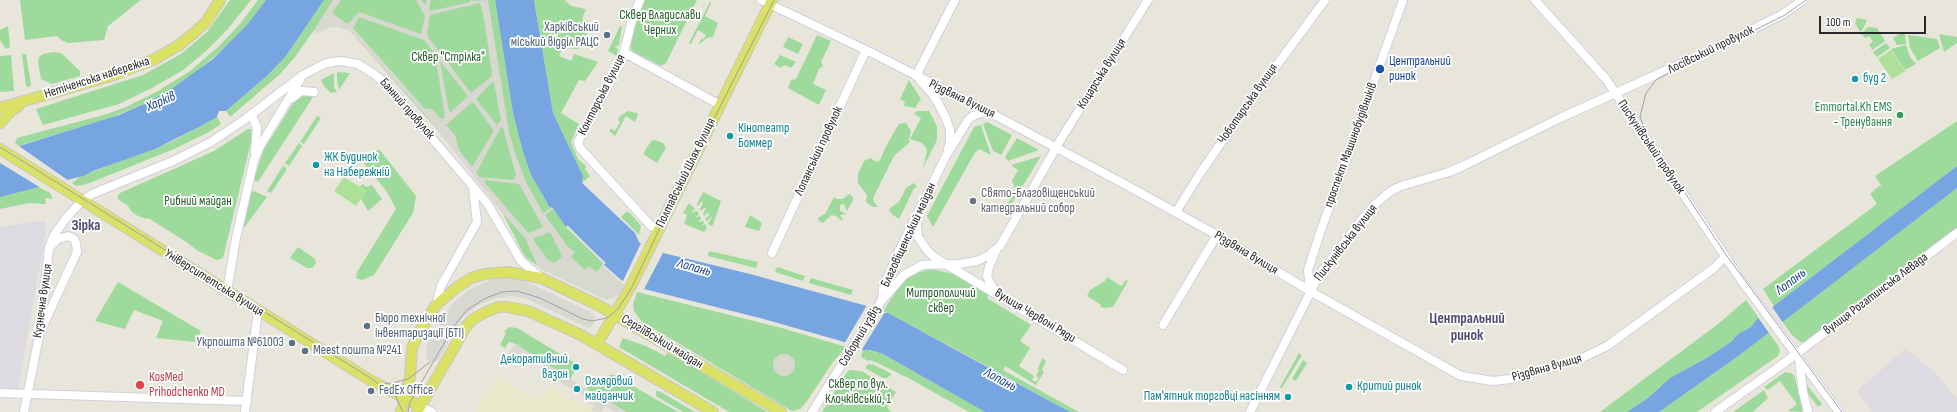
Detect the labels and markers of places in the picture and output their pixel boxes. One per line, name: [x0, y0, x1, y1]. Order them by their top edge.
place label: Харківський міський відділ РАЦС: [511, 20, 599, 51]
marker: Харківський міський відділ РАЦС: [602, 30, 612, 40]
place label: Центральний ринок: [1389, 54, 1451, 85]
marker: Центральний ринок: [1374, 63, 1386, 75]
place label: буд 2: [1863, 71, 1886, 87]
marker: буд 2: [1850, 74, 1860, 84]
place label: Emmortal.Kh EMS - Тренування: [1815, 100, 1892, 131]
marker: Emmortal.Kh EMS - Тренування: [1895, 110, 1905, 120]
place label: Кінотеатр Боммер: [738, 121, 789, 152]
marker: Кінотеатр Боммер: [725, 131, 735, 141]
place label: ЖК Будинок на Набережній: [324, 150, 390, 181]
marker: ЖК Будинок на Набережній: [311, 160, 321, 170]
place label: Свято-Благовіщенський катедральний собор: [981, 186, 1095, 217]
marker: Свято-Благовіщенський катедральний собор: [968, 196, 978, 206]
place label: Бюро технічної інвентаризації (БТІ): [375, 311, 464, 342]
marker: Бюро технічної інвентаризації (БТІ): [362, 321, 372, 331]
place label: Укрпошта №61003: [197, 335, 284, 351]
marker: Укрпошта №61003: [287, 338, 297, 348]
place label: Meest пошта №241: [313, 343, 402, 359]
marker: Meest пошта №241: [300, 346, 310, 356]
place label: Декоративний вазон: [500, 352, 568, 383]
marker: Декоративний вазон: [571, 362, 581, 372]
place label: KosMed Prihodchenko MD: [149, 370, 225, 401]
place label: Оглядовий майданчик: [585, 374, 633, 405]
marker: KosMed Prihodchenko MD: [134, 379, 146, 391]
place label: Критий ринок: [1357, 379, 1421, 395]
marker: Критий ринок: [1344, 382, 1354, 392]
place label: FedEx Office: [379, 383, 433, 399]
marker: Оглядовий майданчик: [572, 384, 582, 394]
marker: FedEx Office: [366, 386, 376, 396]
place label: Пам'ятник торговці насінням: [1144, 389, 1280, 405]
marker: Пам'ятник торговці насінням: [1283, 392, 1293, 402]

